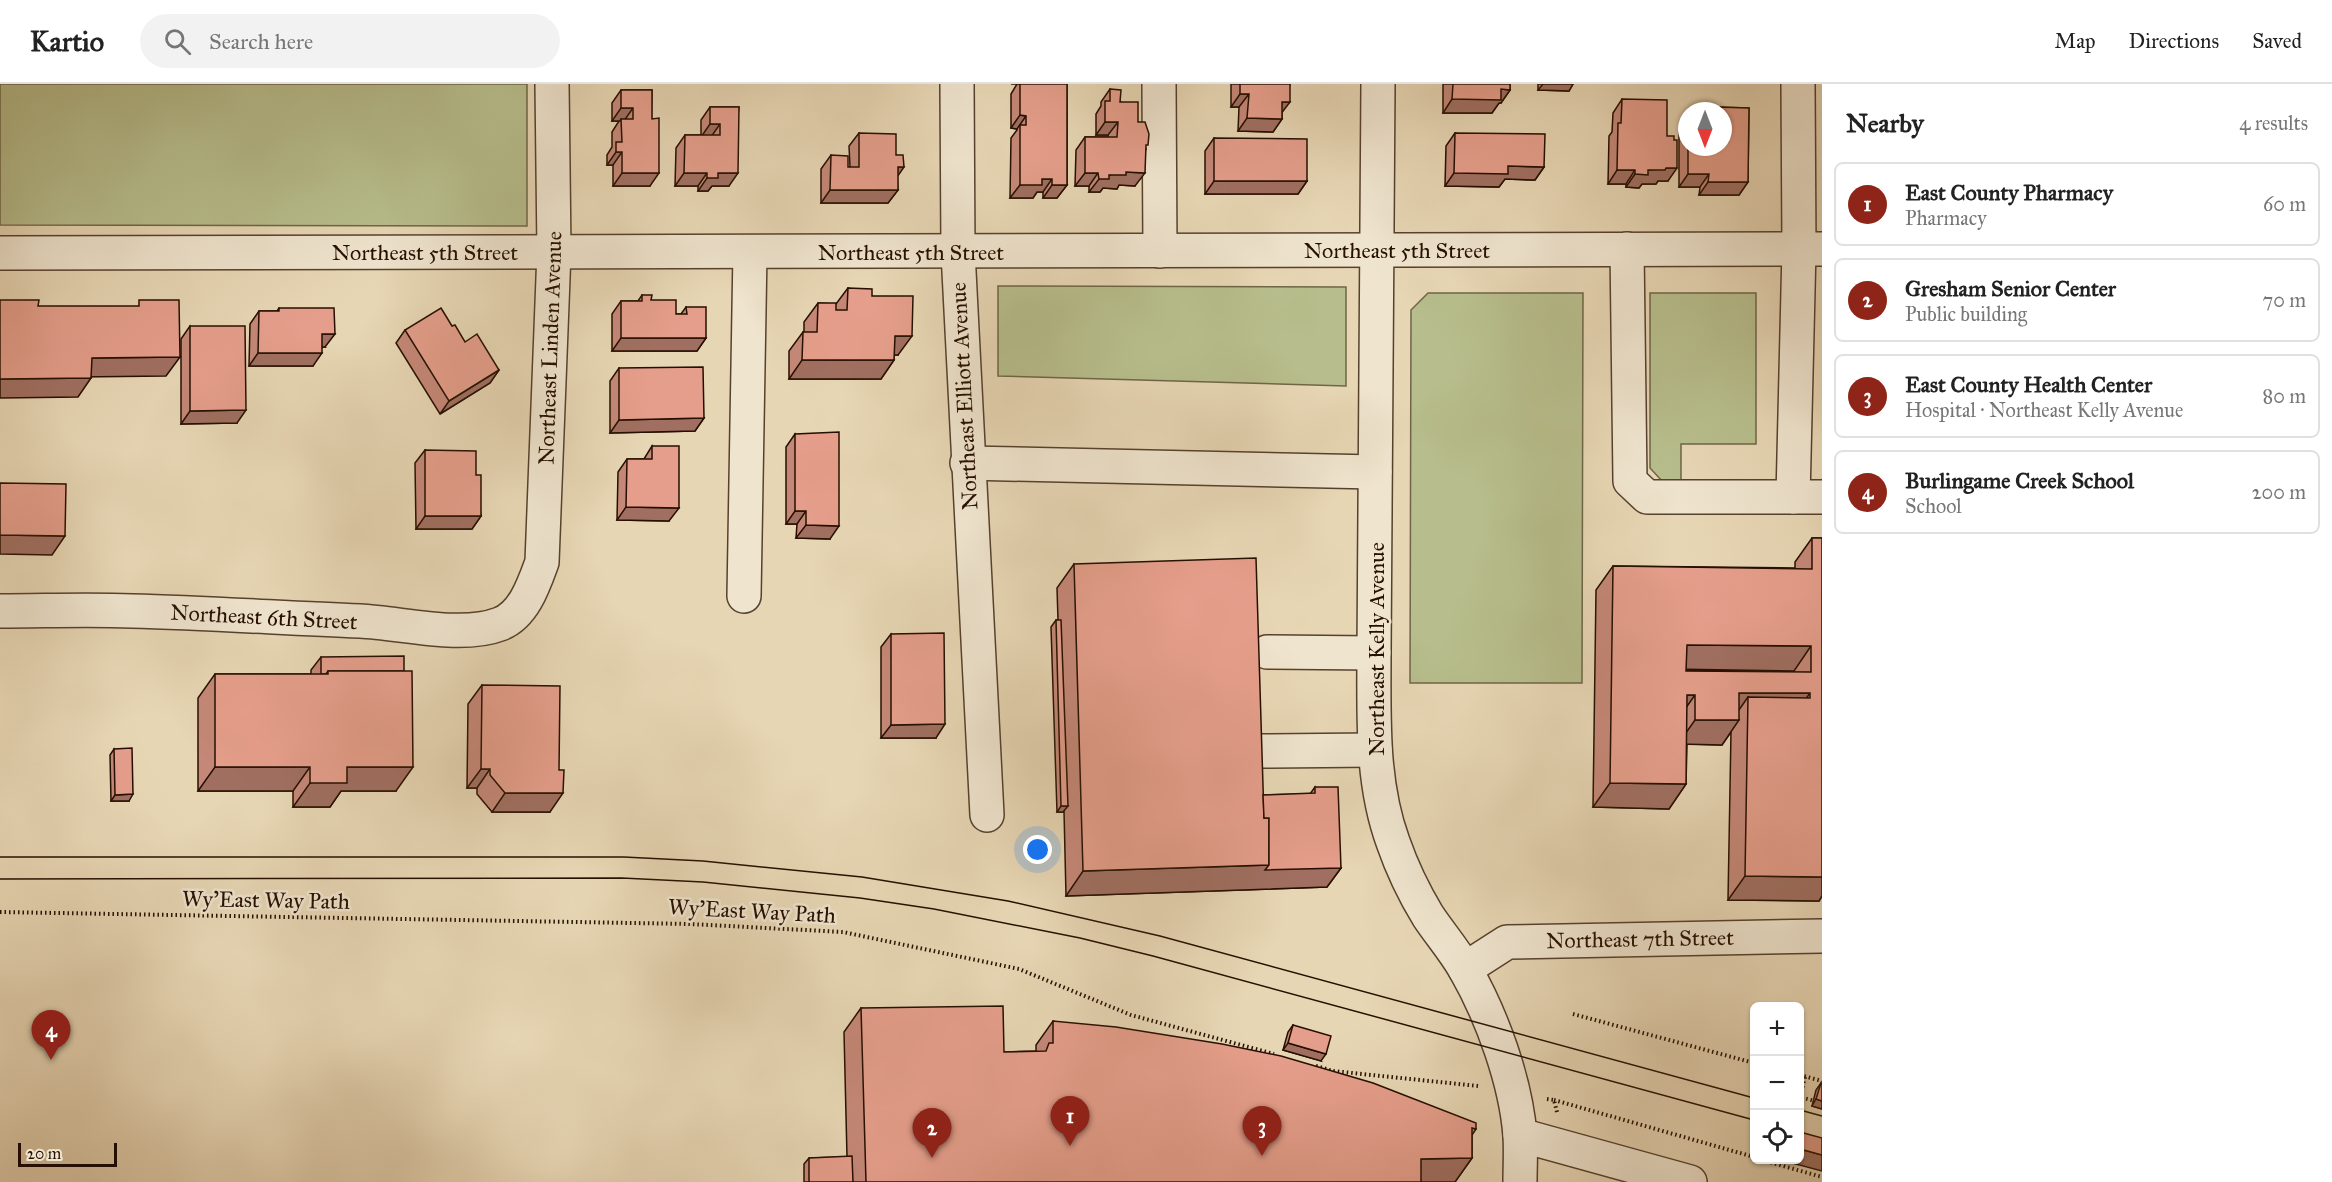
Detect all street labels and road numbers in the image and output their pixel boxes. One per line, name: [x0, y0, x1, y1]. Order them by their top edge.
street label: Northeast Linden Avenue: [532, 231, 568, 465]
street label: Northeast 5th Street: [1304, 237, 1490, 264]
street label: Northeast 5th Street: [332, 239, 518, 266]
street label: Northeast 5th Street: [818, 239, 1004, 266]
street label: Northeast Elliott Avenue: [945, 282, 983, 510]
street label: Northeast Kelly Avenue: [1363, 542, 1390, 756]
street label: Northeast 6th Street: [170, 599, 358, 635]
street label: Wy'East Way Path: [182, 885, 350, 915]
street label: Wy'East Way Path: [667, 893, 837, 929]
street label: Northeast 7th Street: [1546, 924, 1734, 954]

